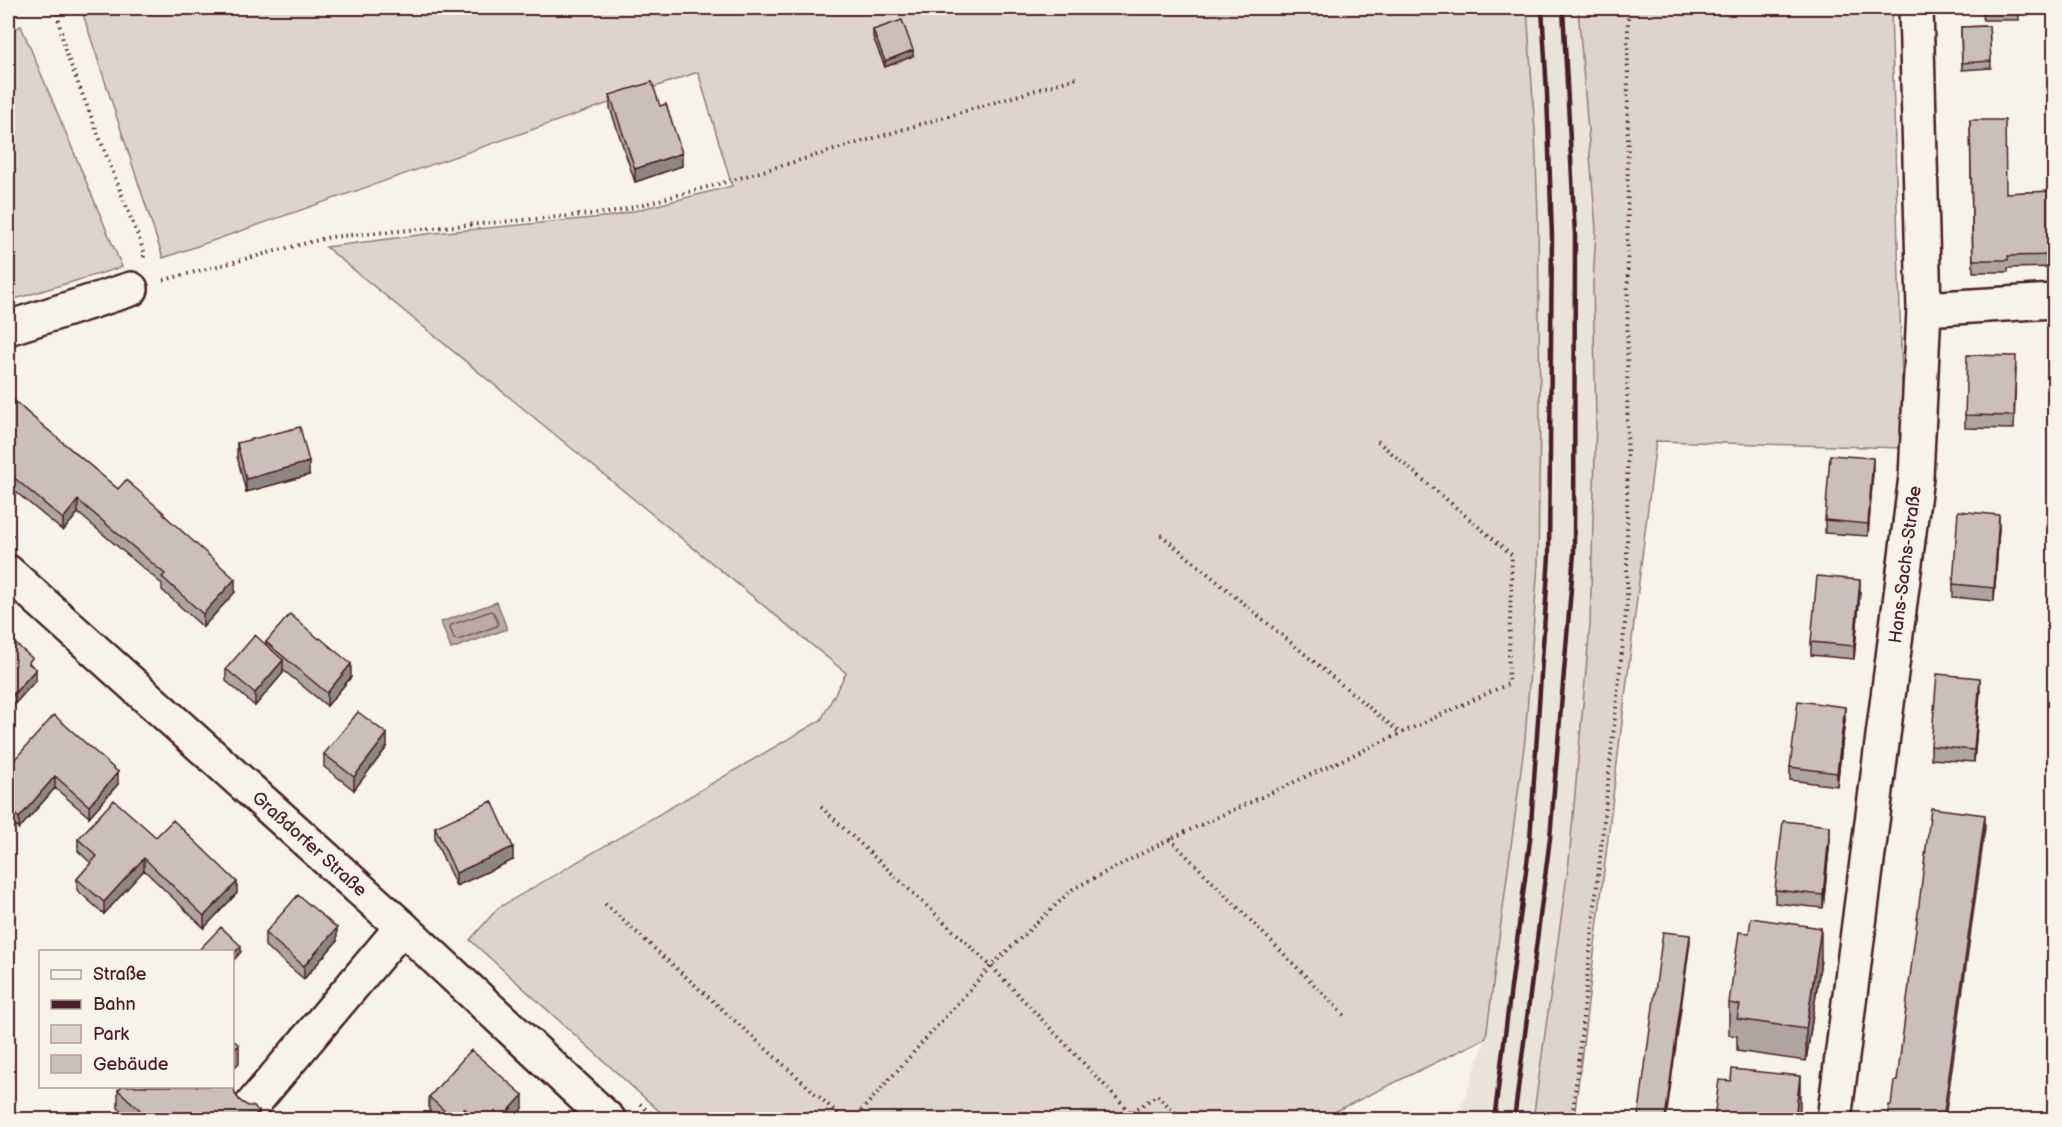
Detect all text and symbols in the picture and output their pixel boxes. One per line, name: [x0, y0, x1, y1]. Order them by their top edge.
street label: Hans-Sachs-Straße: [1884, 484, 1925, 645]
street label: Graßdorfer Straße: [248, 787, 372, 901]
legend: [39, 950, 234, 1088]
text: Straße: [93, 964, 147, 985]
text: Bahn: [93, 994, 136, 1015]
text: Park: [93, 1024, 129, 1045]
text: Gebäude: [93, 1054, 169, 1075]

